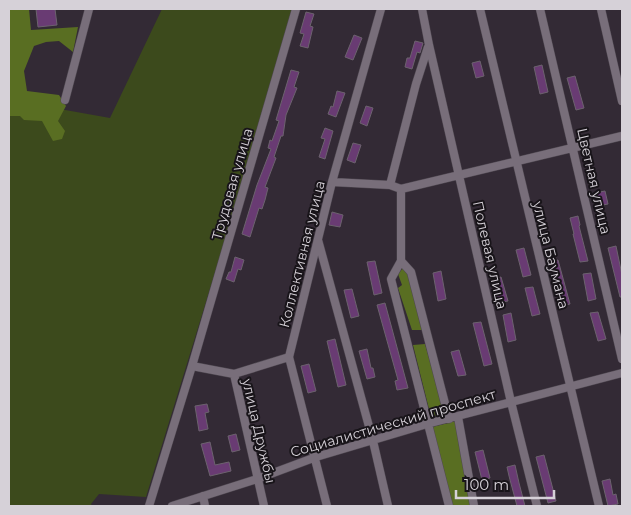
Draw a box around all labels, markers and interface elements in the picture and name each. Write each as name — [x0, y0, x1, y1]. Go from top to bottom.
street label: Трудовая улица — [207, 126, 257, 242]
street label: Цветная улица — [573, 126, 615, 236]
street label: Коллективная улица — [275, 179, 329, 329]
street label: улица Баумана — [529, 198, 573, 311]
street label: Полевая улица — [469, 199, 511, 311]
street label: улица Дружбы — [238, 376, 280, 485]
street label: Социалистический проспект — [288, 385, 498, 461]
scale bar — [456, 468, 554, 500]
text: 100 m — [464, 475, 509, 494]

